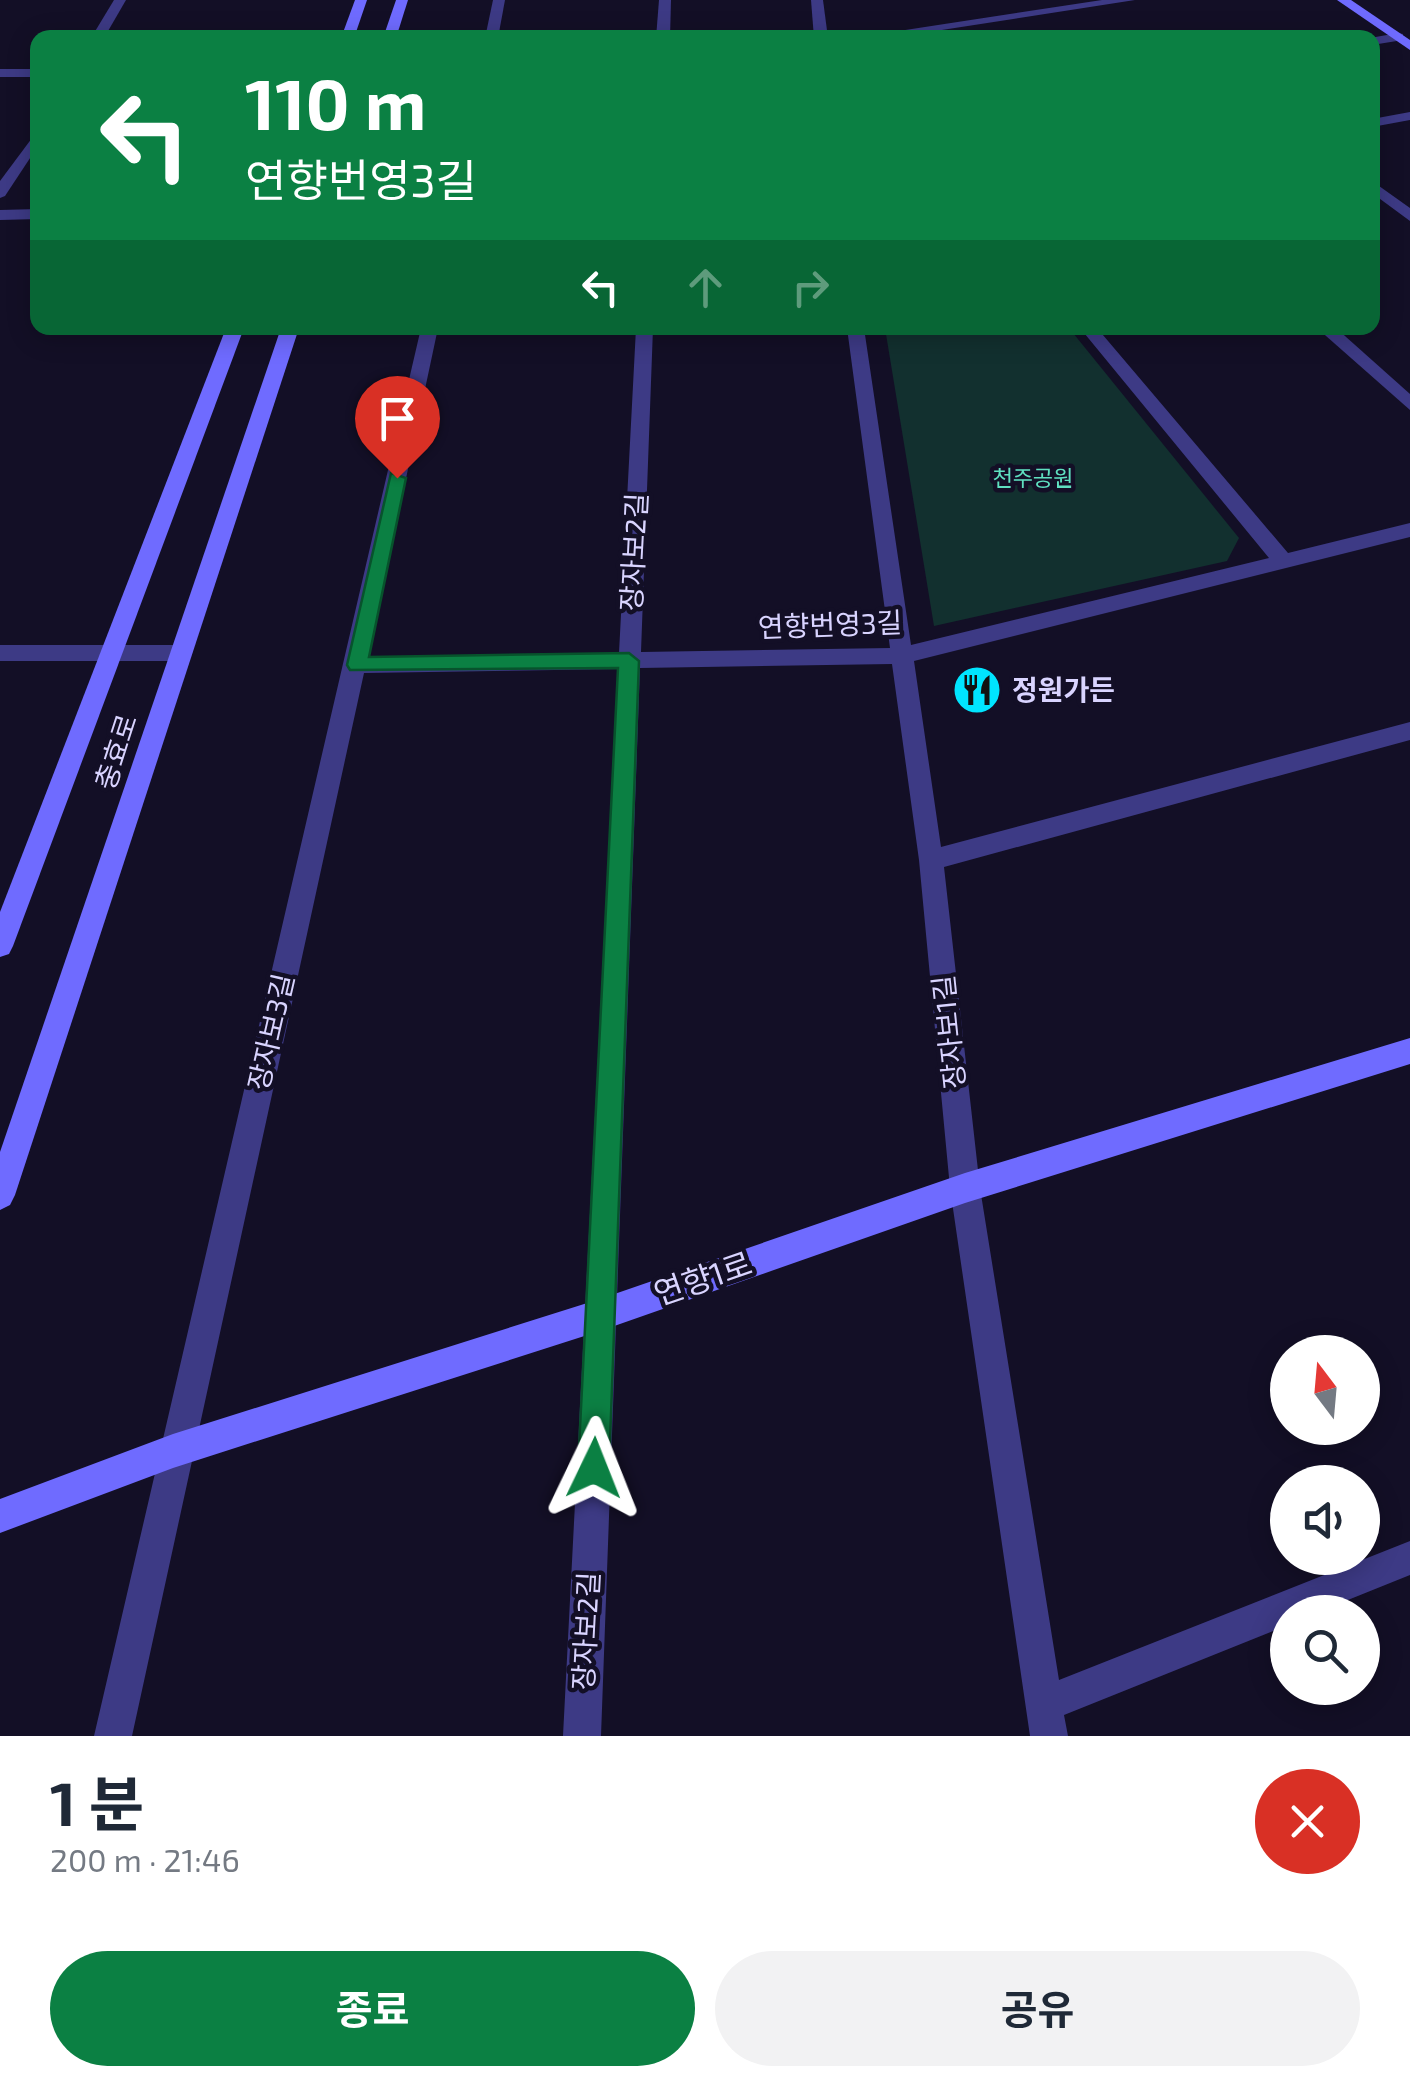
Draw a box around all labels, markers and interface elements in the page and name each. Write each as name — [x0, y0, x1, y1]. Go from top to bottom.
text: 110 m — [245, 60, 426, 144]
icon: left — [80, 70, 210, 200]
text: 연향번영3길 — [245, 152, 477, 206]
icon: left — [573, 260, 628, 315]
icon: ahead — [678, 260, 733, 315]
icon: right — [783, 260, 838, 315]
pin — [355, 376, 440, 479]
icon: arrive — [370, 391, 425, 446]
park label: 천주공원 — [993, 464, 1073, 490]
street label: 장자보2길 — [613, 492, 653, 612]
street label: 연향번영3길 — [757, 604, 903, 644]
restaurant icon: 정원가든 — [951, 664, 1003, 716]
place label: 정원가든 — [1012, 672, 1115, 706]
street label: 충효로 — [87, 710, 143, 794]
street label: 장자보3길 — [240, 970, 300, 1093]
street label: 장자보1길 — [925, 974, 971, 1091]
street label: 연향1로 — [648, 1243, 756, 1312]
north arrow — [1270, 1335, 1380, 1445]
map controls — [1270, 1335, 1380, 1705]
position arrow — [542, 1416, 646, 1520]
button: sound — [1270, 1465, 1380, 1575]
street label: 장자보2길 — [565, 1571, 605, 1691]
button: search — [1270, 1595, 1380, 1705]
text: 1 분 — [50, 1766, 144, 1838]
button: close — [1255, 1769, 1360, 1874]
text: 200 m · 21:46 — [50, 1840, 240, 1878]
button: 종료 — [50, 1951, 695, 2066]
button: 공유 — [715, 1951, 1360, 2066]

